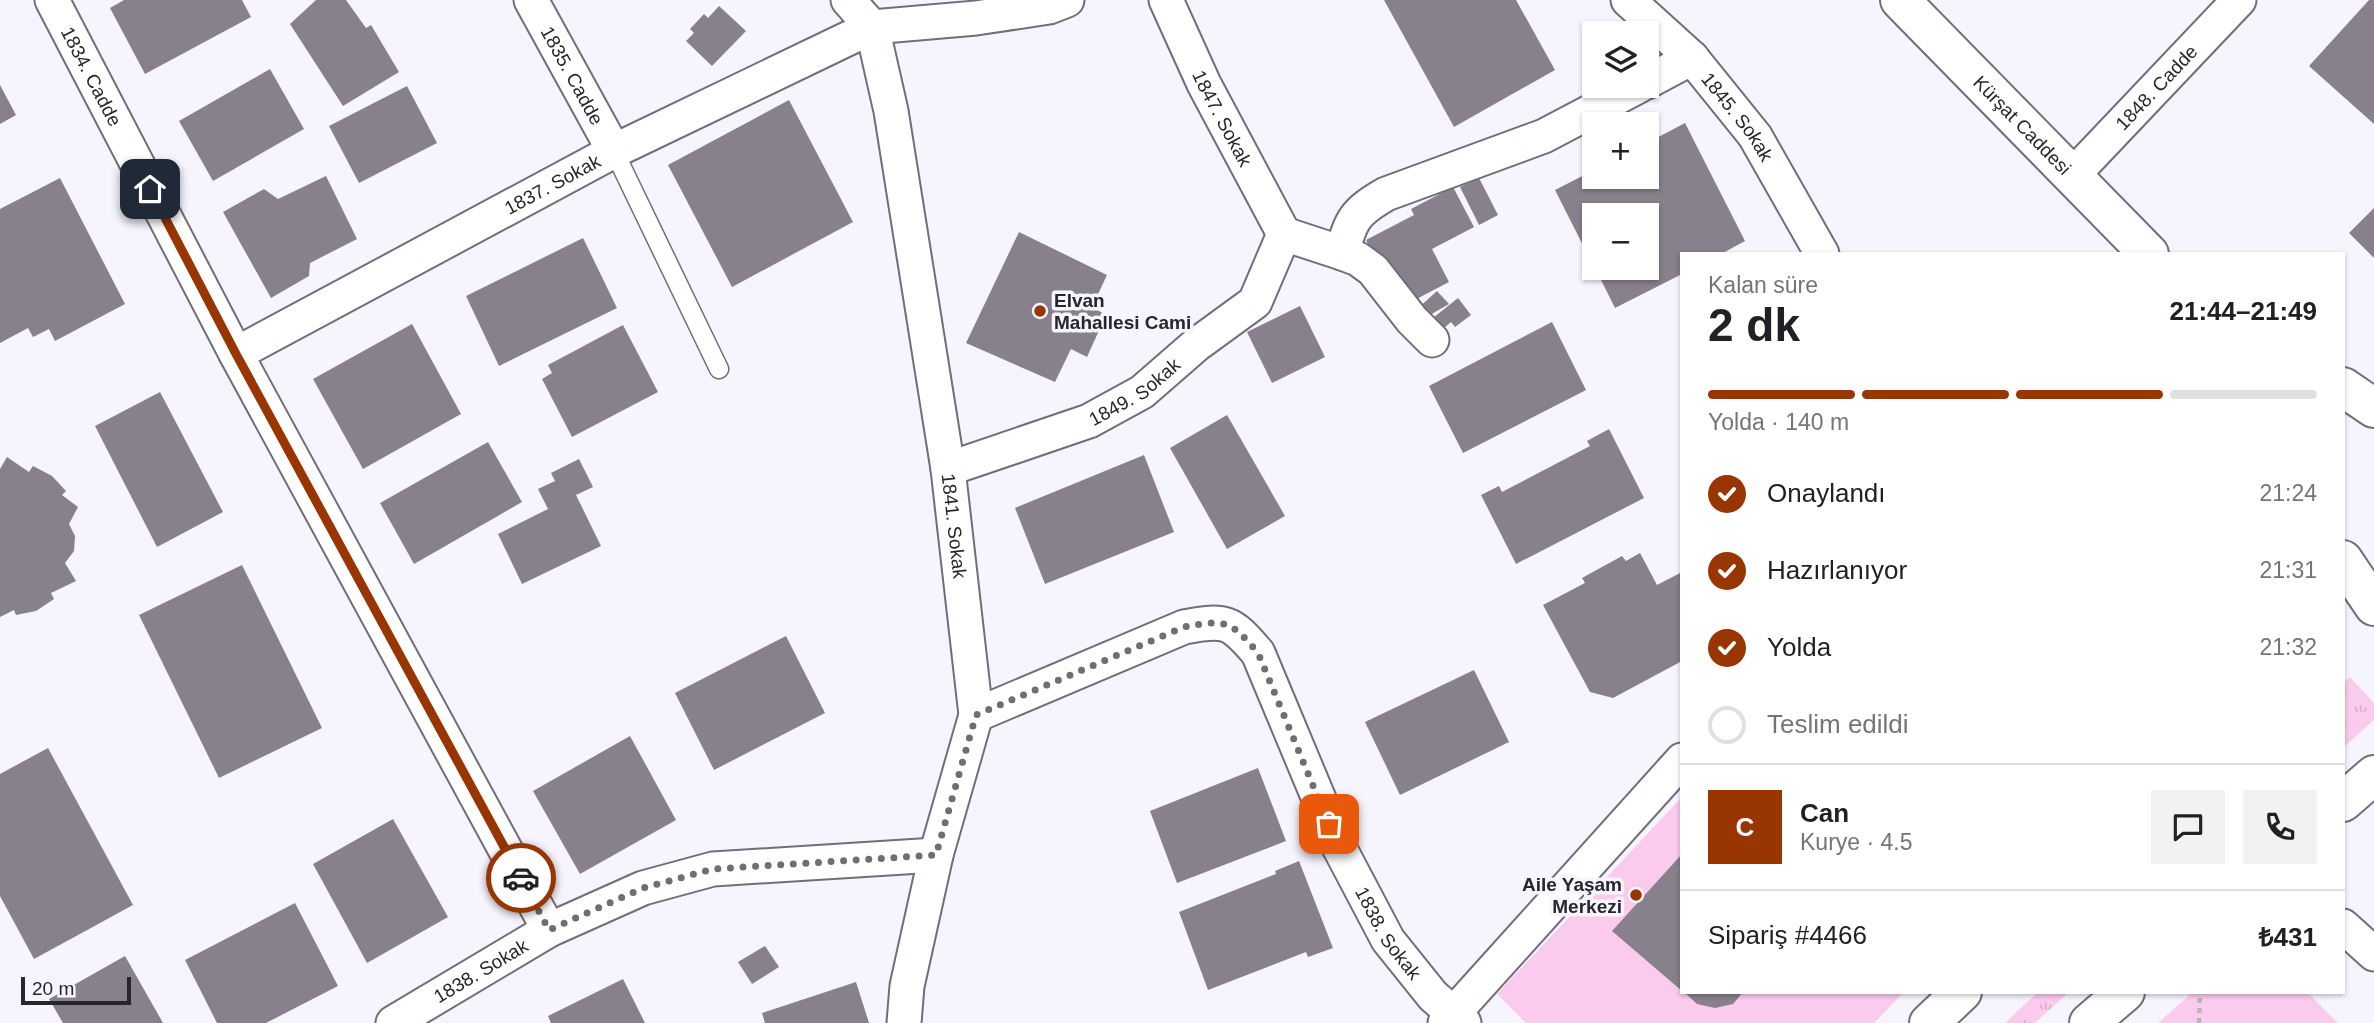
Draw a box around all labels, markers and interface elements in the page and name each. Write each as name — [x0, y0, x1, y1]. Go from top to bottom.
map controls — [1582, 21, 1659, 280]
button: layers — [1582, 21, 1659, 98]
street label: 1834. Cadde — [57, 23, 126, 129]
street label: 1835. Cadde — [537, 23, 608, 128]
street label: 1848. Cadde — [2111, 40, 2201, 134]
street label: 1847. Sokak — [1189, 67, 1257, 170]
street label: 1845. Sokak — [1698, 68, 1778, 165]
street label: Kürşat Caddesi — [1970, 71, 2076, 179]
button: + — [1582, 112, 1659, 189]
street label: 1837. Sokak — [501, 150, 604, 218]
pin — [120, 159, 180, 219]
icon: home — [131, 170, 169, 208]
button: − — [1582, 203, 1659, 280]
text: Kalan süre — [1708, 272, 1818, 298]
place label: Elvan Mahallesi Cami — [1054, 290, 1191, 333]
text: 21:44–21:49 — [2170, 296, 2317, 326]
text: 2 dk — [1708, 299, 1800, 351]
marker: Elvan Mahallesi Cami — [1032, 303, 1048, 319]
street label: 1849. Sokak — [1085, 353, 1184, 430]
text: Yolda · 140 m — [1708, 409, 1849, 435]
street label: 1841. Sokak — [938, 472, 971, 580]
icon: check — [1708, 475, 1746, 513]
text: Onaylandı — [1767, 478, 1886, 508]
text: 21:24 — [2259, 480, 2317, 506]
icon: check — [1708, 552, 1746, 590]
text: Hazırlanıyor — [1767, 555, 1907, 585]
text: 21:31 — [2259, 557, 2317, 583]
icon: check — [1708, 629, 1746, 667]
text: Yolda — [1767, 632, 1831, 662]
text: 21:32 — [2259, 634, 2317, 660]
text: Teslim edildi — [1767, 709, 1909, 739]
button: chat — [2151, 790, 2225, 864]
button: phone — [2243, 790, 2317, 864]
pin — [1299, 794, 1359, 854]
text: Can — [1800, 798, 1849, 828]
icon: bag — [1310, 805, 1348, 843]
text: C — [1736, 812, 1754, 842]
text: Kurye · 4.5 — [1800, 829, 1913, 855]
courier — [486, 843, 556, 913]
icon: car — [502, 859, 540, 897]
place label: Aile Yaşam Merkezi — [1522, 874, 1622, 917]
street label: 1838. Sokak — [1351, 883, 1426, 984]
marker: Aile Yaşam Merkezi — [1628, 887, 1644, 903]
text: Sipariş #4466 — [1708, 920, 1867, 950]
text: ₺431 — [2259, 922, 2317, 952]
street label: 1838. Sokak — [430, 934, 532, 1007]
scale bar — [21, 974, 131, 1006]
text: 20 m — [32, 978, 74, 999]

